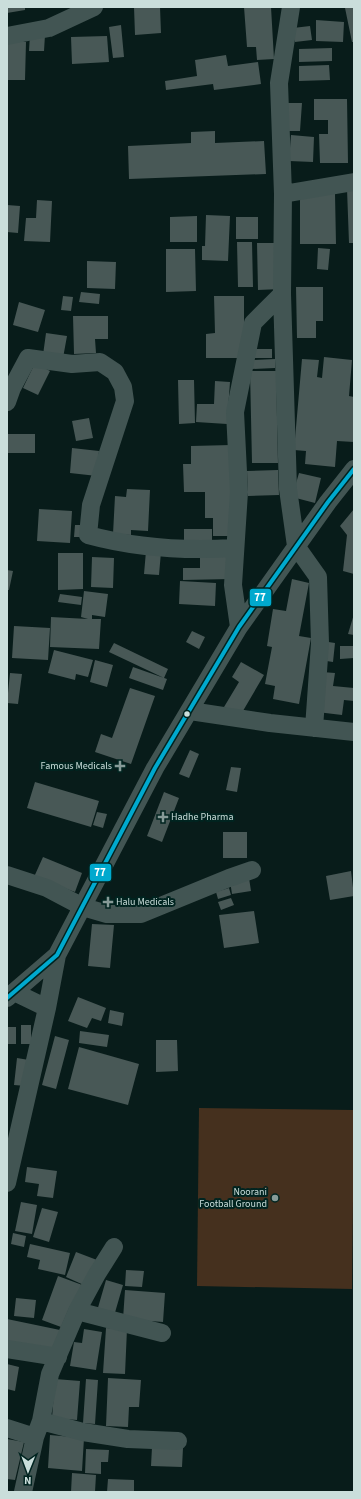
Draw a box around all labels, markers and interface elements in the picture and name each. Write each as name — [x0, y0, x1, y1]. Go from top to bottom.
line badge: 77 — [249, 588, 272, 607]
text: 77 — [254, 590, 266, 605]
unlabelled marker — [182, 709, 192, 719]
place label: Famous Medicals — [41, 759, 112, 773]
marker: Famous Medicals — [115, 761, 125, 771]
place label: Hadhe Pharma — [171, 810, 233, 824]
marker: Hadhe Pharma — [158, 812, 168, 822]
line badge: 77 — [89, 863, 112, 882]
text: 77 — [94, 865, 106, 880]
place label: Halu Medicals — [116, 895, 174, 909]
marker: Halu Medicals — [103, 897, 113, 907]
place label: Noorani Football Ground — [199, 1185, 267, 1211]
marker: Noorani Football Ground — [270, 1193, 280, 1203]
north arrow — [8, 1451, 48, 1491]
text: N — [24, 1473, 32, 1488]

